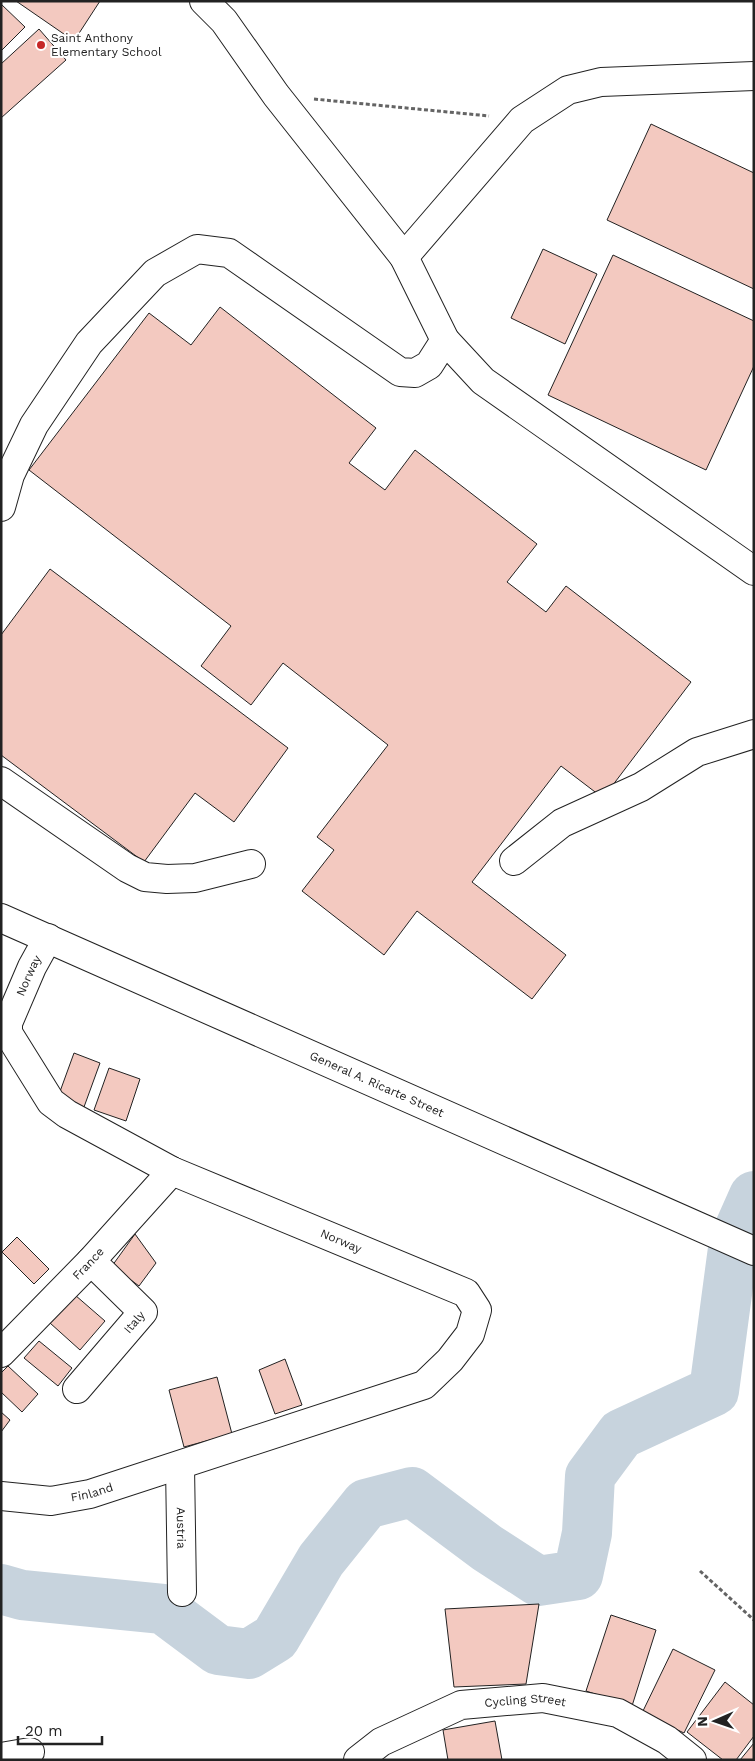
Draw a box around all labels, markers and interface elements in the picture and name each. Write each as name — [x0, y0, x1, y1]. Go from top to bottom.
place label: Saint Anthony Elementary School — [51, 31, 162, 59]
marker: Saint Anthony Elementary School — [35, 39, 47, 51]
street label: Norway — [13, 952, 44, 998]
street label: General A. Ricarte Street — [308, 1048, 446, 1120]
street label: Norway — [318, 1226, 364, 1256]
street label: France — [70, 1244, 107, 1283]
street label: Italy — [121, 1308, 148, 1336]
street label: Finland — [69, 1480, 115, 1504]
street label: Austria — [174, 1507, 188, 1549]
street label: Cycling Street — [484, 1691, 567, 1710]
north arrow — [690, 1696, 740, 1746]
scale bar — [18, 1714, 101, 1746]
text: N — [694, 1716, 710, 1727]
text: 20 m — [25, 1722, 63, 1740]

